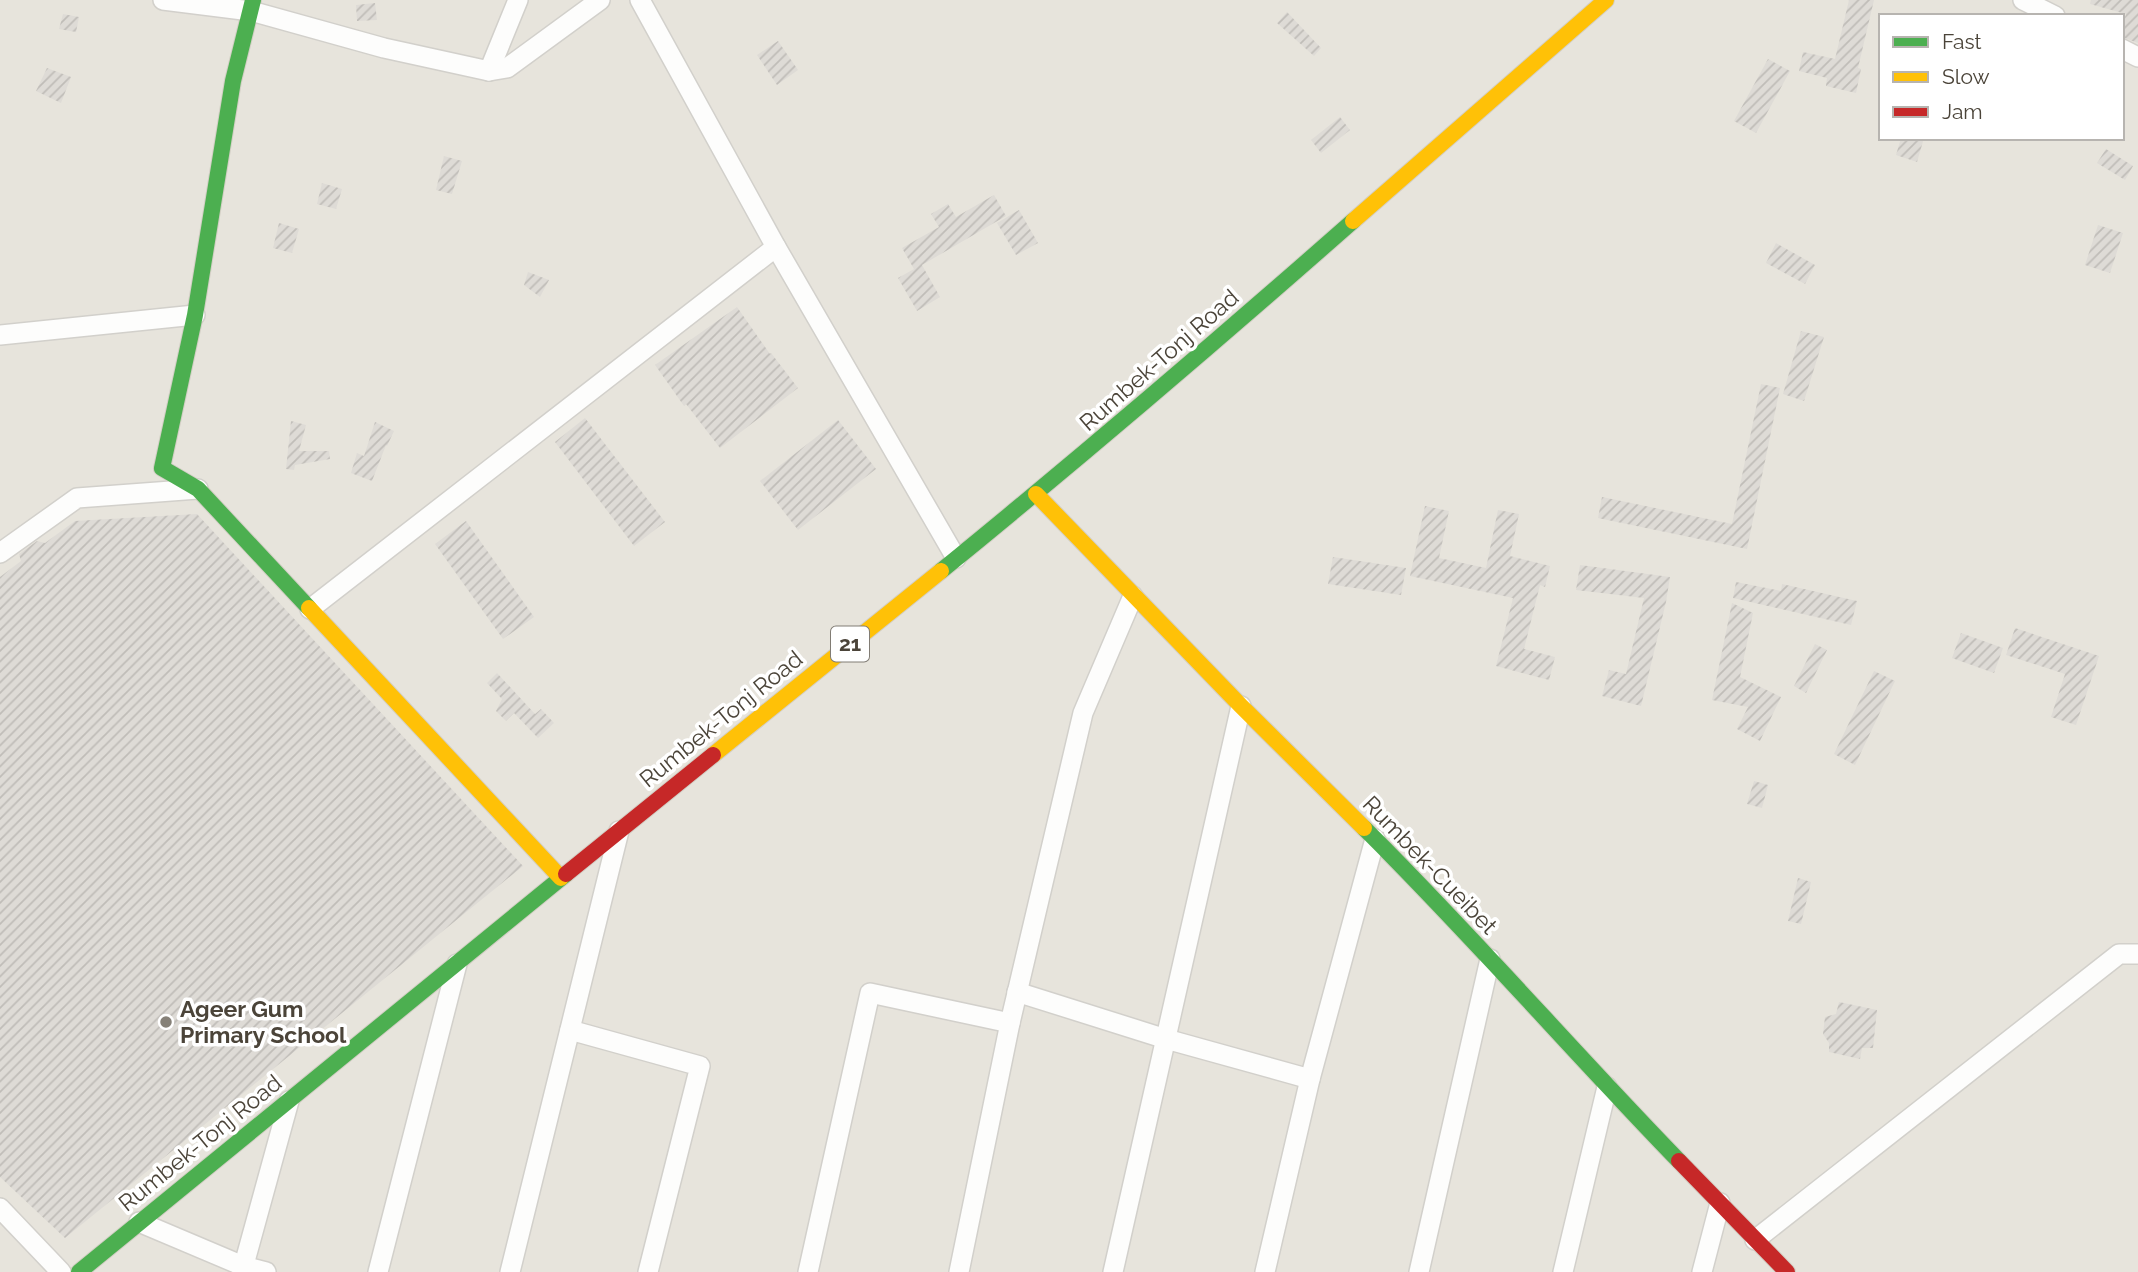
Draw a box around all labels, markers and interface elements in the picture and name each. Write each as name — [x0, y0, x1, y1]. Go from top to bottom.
legend — [1879, 14, 2124, 140]
text: Fast — [1942, 29, 1982, 54]
text: Slow — [1942, 64, 1990, 89]
text: Jam — [1942, 99, 1983, 124]
street label: Rumbek-Tonj Road — [1074, 283, 1244, 436]
road number: 21 — [831, 626, 869, 662]
street label: Rumbek-Tonj Road — [634, 645, 807, 793]
street label: Rumbek-Cueibet — [1358, 790, 1503, 939]
place label: Ageer Gum Primary School — [180, 995, 347, 1048]
marker: Ageer Gum Primary School — [158, 1014, 174, 1030]
street label: Rumbek-Tonj Road — [113, 1069, 286, 1217]

